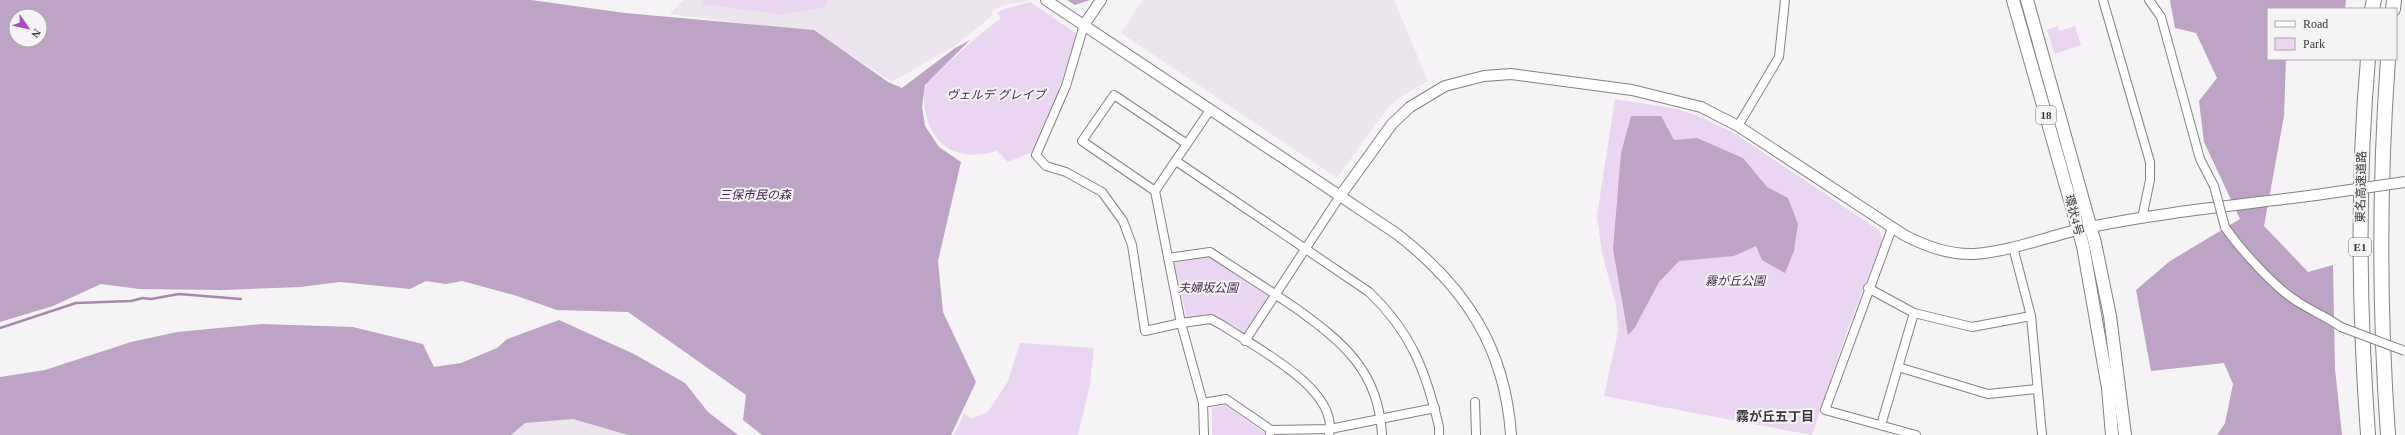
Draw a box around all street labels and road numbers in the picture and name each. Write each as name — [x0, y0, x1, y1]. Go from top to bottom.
road number: 18 — [2036, 106, 2056, 124]
street label: 東名高速道路 — [2353, 151, 2369, 223]
street label: 環状4号 — [2062, 193, 2086, 237]
road number: E1 — [2349, 238, 2371, 256]

